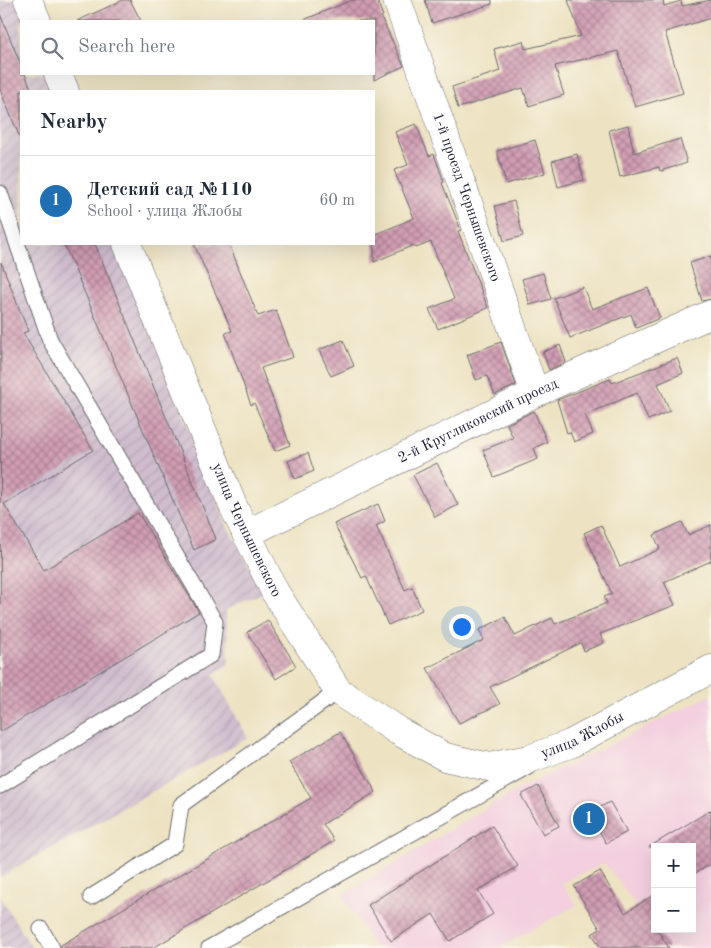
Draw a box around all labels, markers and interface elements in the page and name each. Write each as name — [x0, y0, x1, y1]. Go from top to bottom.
search box — [20, 20, 375, 75]
icon: search — [38, 34, 66, 62]
text: Search here — [78, 38, 175, 57]
street label: 1-й проезд Чернышевского — [430, 111, 503, 284]
text: Nearby — [40, 112, 108, 133]
text: Детский сад №110 — [87, 181, 252, 200]
text: 1 — [51, 193, 61, 209]
text: 60 m — [319, 193, 355, 209]
text: School · улица Жлобы — [87, 204, 242, 220]
street label: 2-й Кругликовский проезд — [396, 376, 561, 466]
street label: улица Чернышевского — [209, 461, 284, 600]
your location — [449, 614, 475, 640]
street label: улица Жлобы — [539, 709, 627, 761]
pin: 1 — [573, 800, 605, 838]
map controls — [651, 843, 696, 933]
button: + — [651, 843, 696, 888]
button: − — [651, 888, 696, 933]

